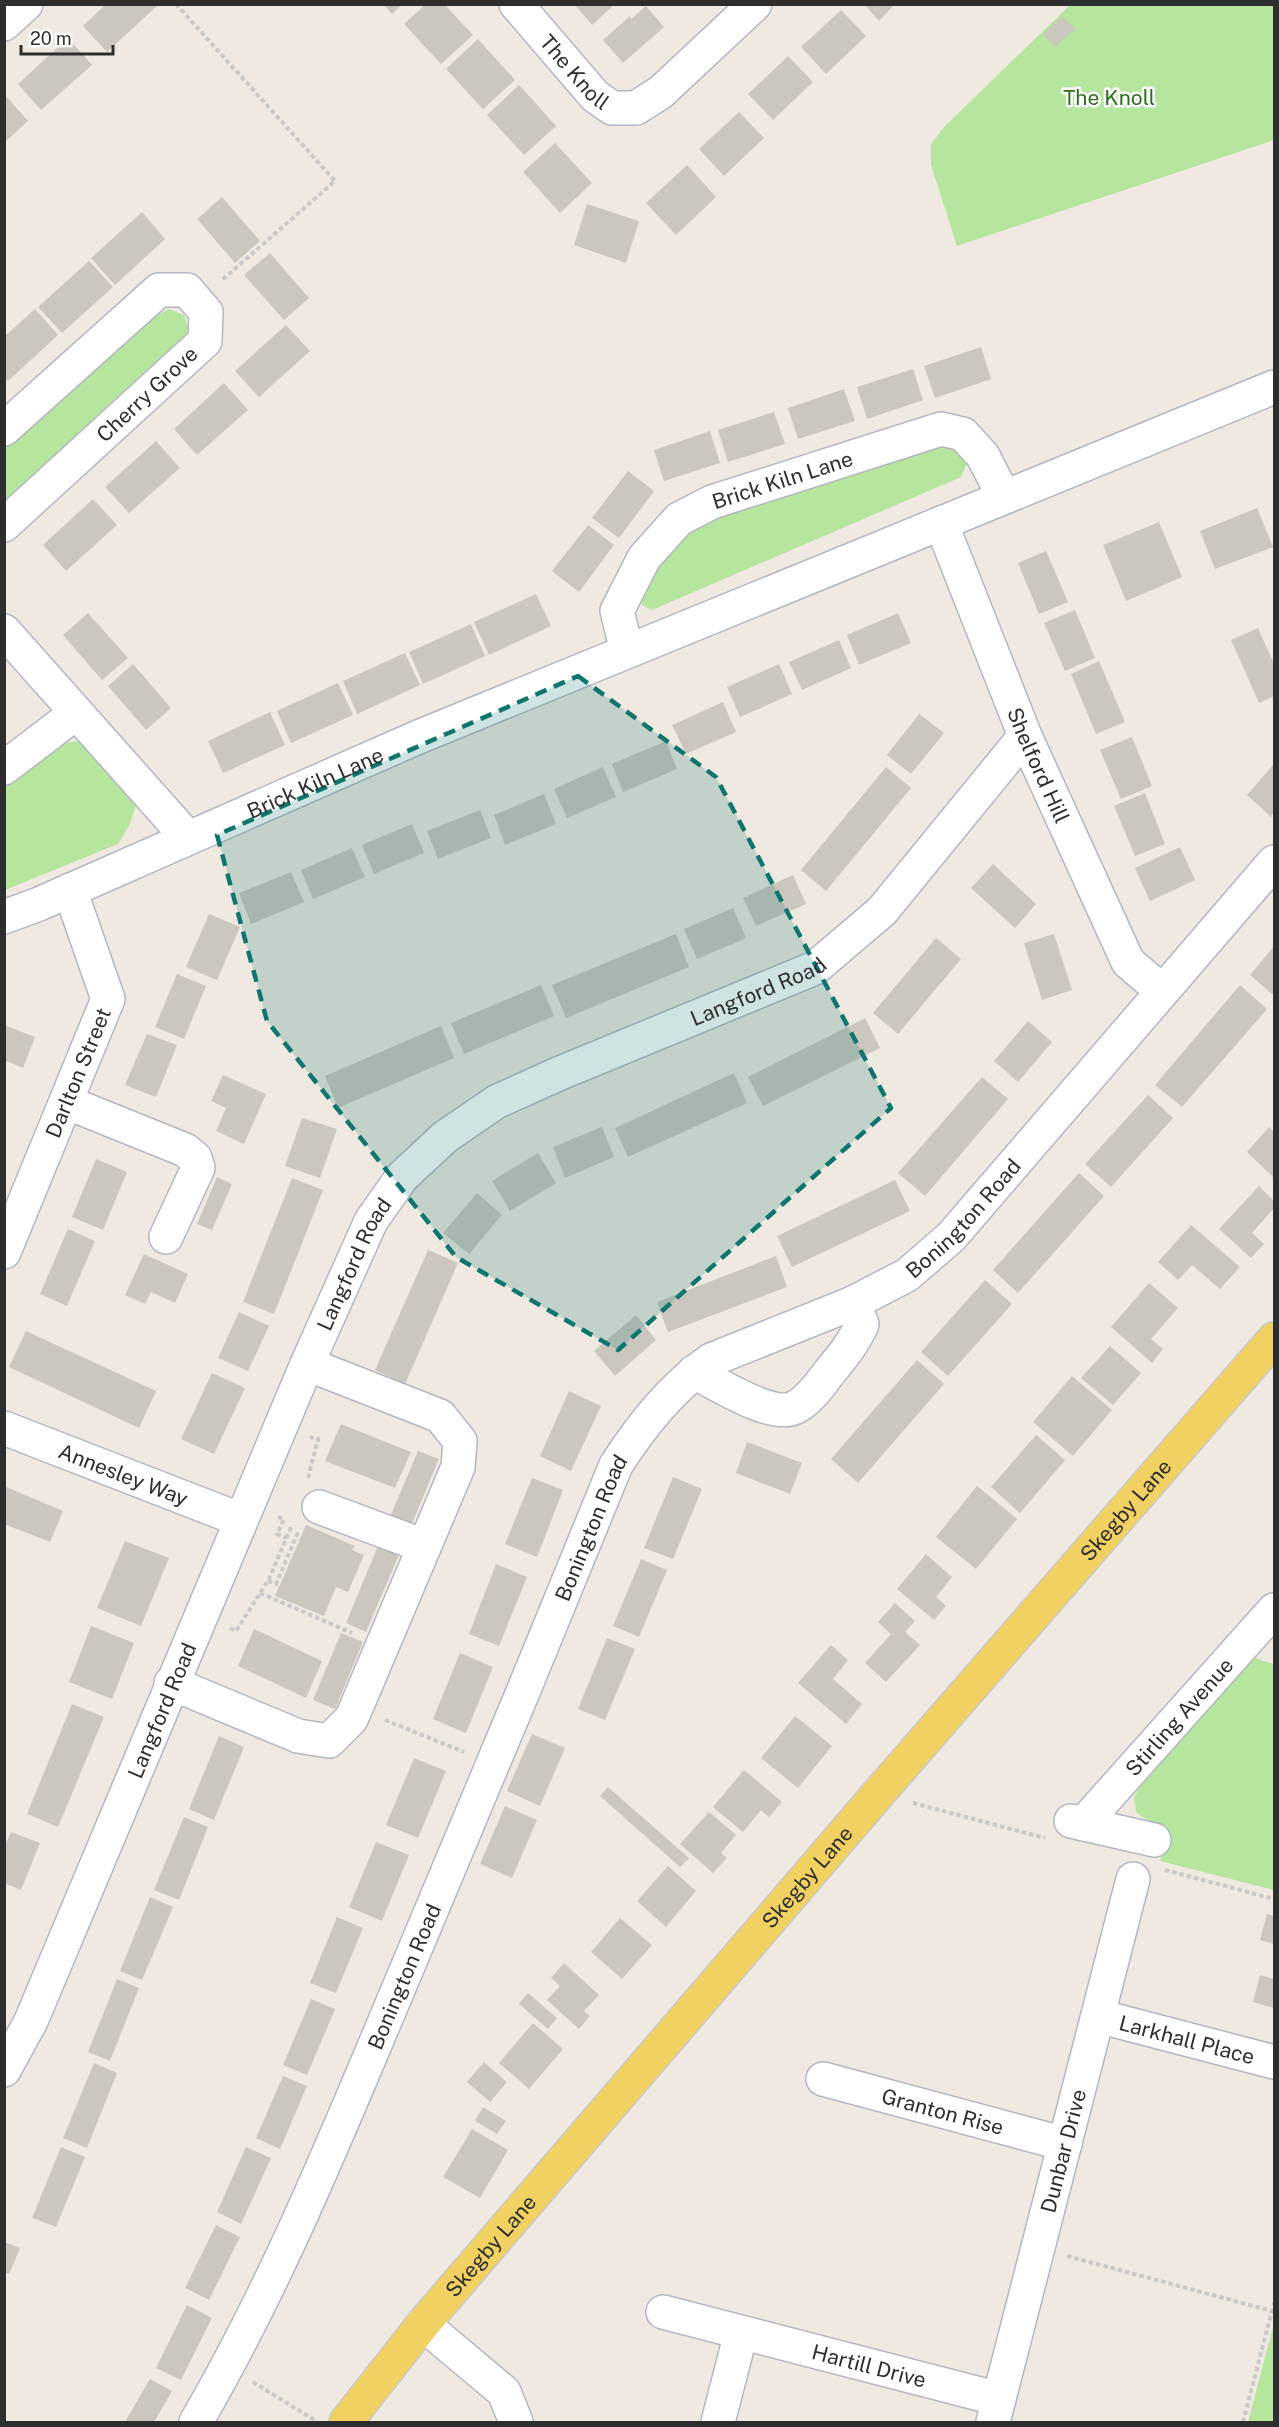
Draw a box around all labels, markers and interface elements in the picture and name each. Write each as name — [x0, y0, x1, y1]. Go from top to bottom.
scale bar — [21, 18, 112, 56]
text: 20 m — [30, 28, 72, 49]
street label: The Knoll — [535, 29, 614, 115]
park label: The Knoll — [1063, 85, 1155, 110]
street label: Cherry Grove — [91, 341, 203, 447]
street label: Brick Kiln Lane — [709, 445, 856, 514]
street label: Shelford Hill — [1002, 704, 1075, 827]
street label: Brick Kiln Lane — [243, 742, 387, 823]
street label: Langford Road — [686, 952, 831, 1031]
street label: Darlton Street — [40, 1004, 116, 1141]
street label: Bonington Road — [900, 1153, 1025, 1283]
street label: Langford Road — [311, 1193, 396, 1334]
street label: Annesley Way — [55, 1438, 192, 1511]
street label: Bonington Road — [549, 1450, 632, 1604]
street label: Skegby Lane — [1074, 1454, 1176, 1566]
street label: Langford Road — [122, 1639, 201, 1782]
street label: Stirling Avenue — [1120, 1652, 1238, 1781]
street label: Skegby Lane — [756, 1821, 858, 1933]
street label: Bonington Road — [362, 1900, 446, 2053]
street label: Larkhall Place — [1117, 2010, 1258, 2069]
street label: Granton Rise — [879, 2083, 1007, 2140]
street label: Dunbar Drive — [1035, 2086, 1091, 2215]
street label: Skegby Lane — [440, 2189, 541, 2302]
street label: Hartill Drive — [809, 2339, 929, 2392]

